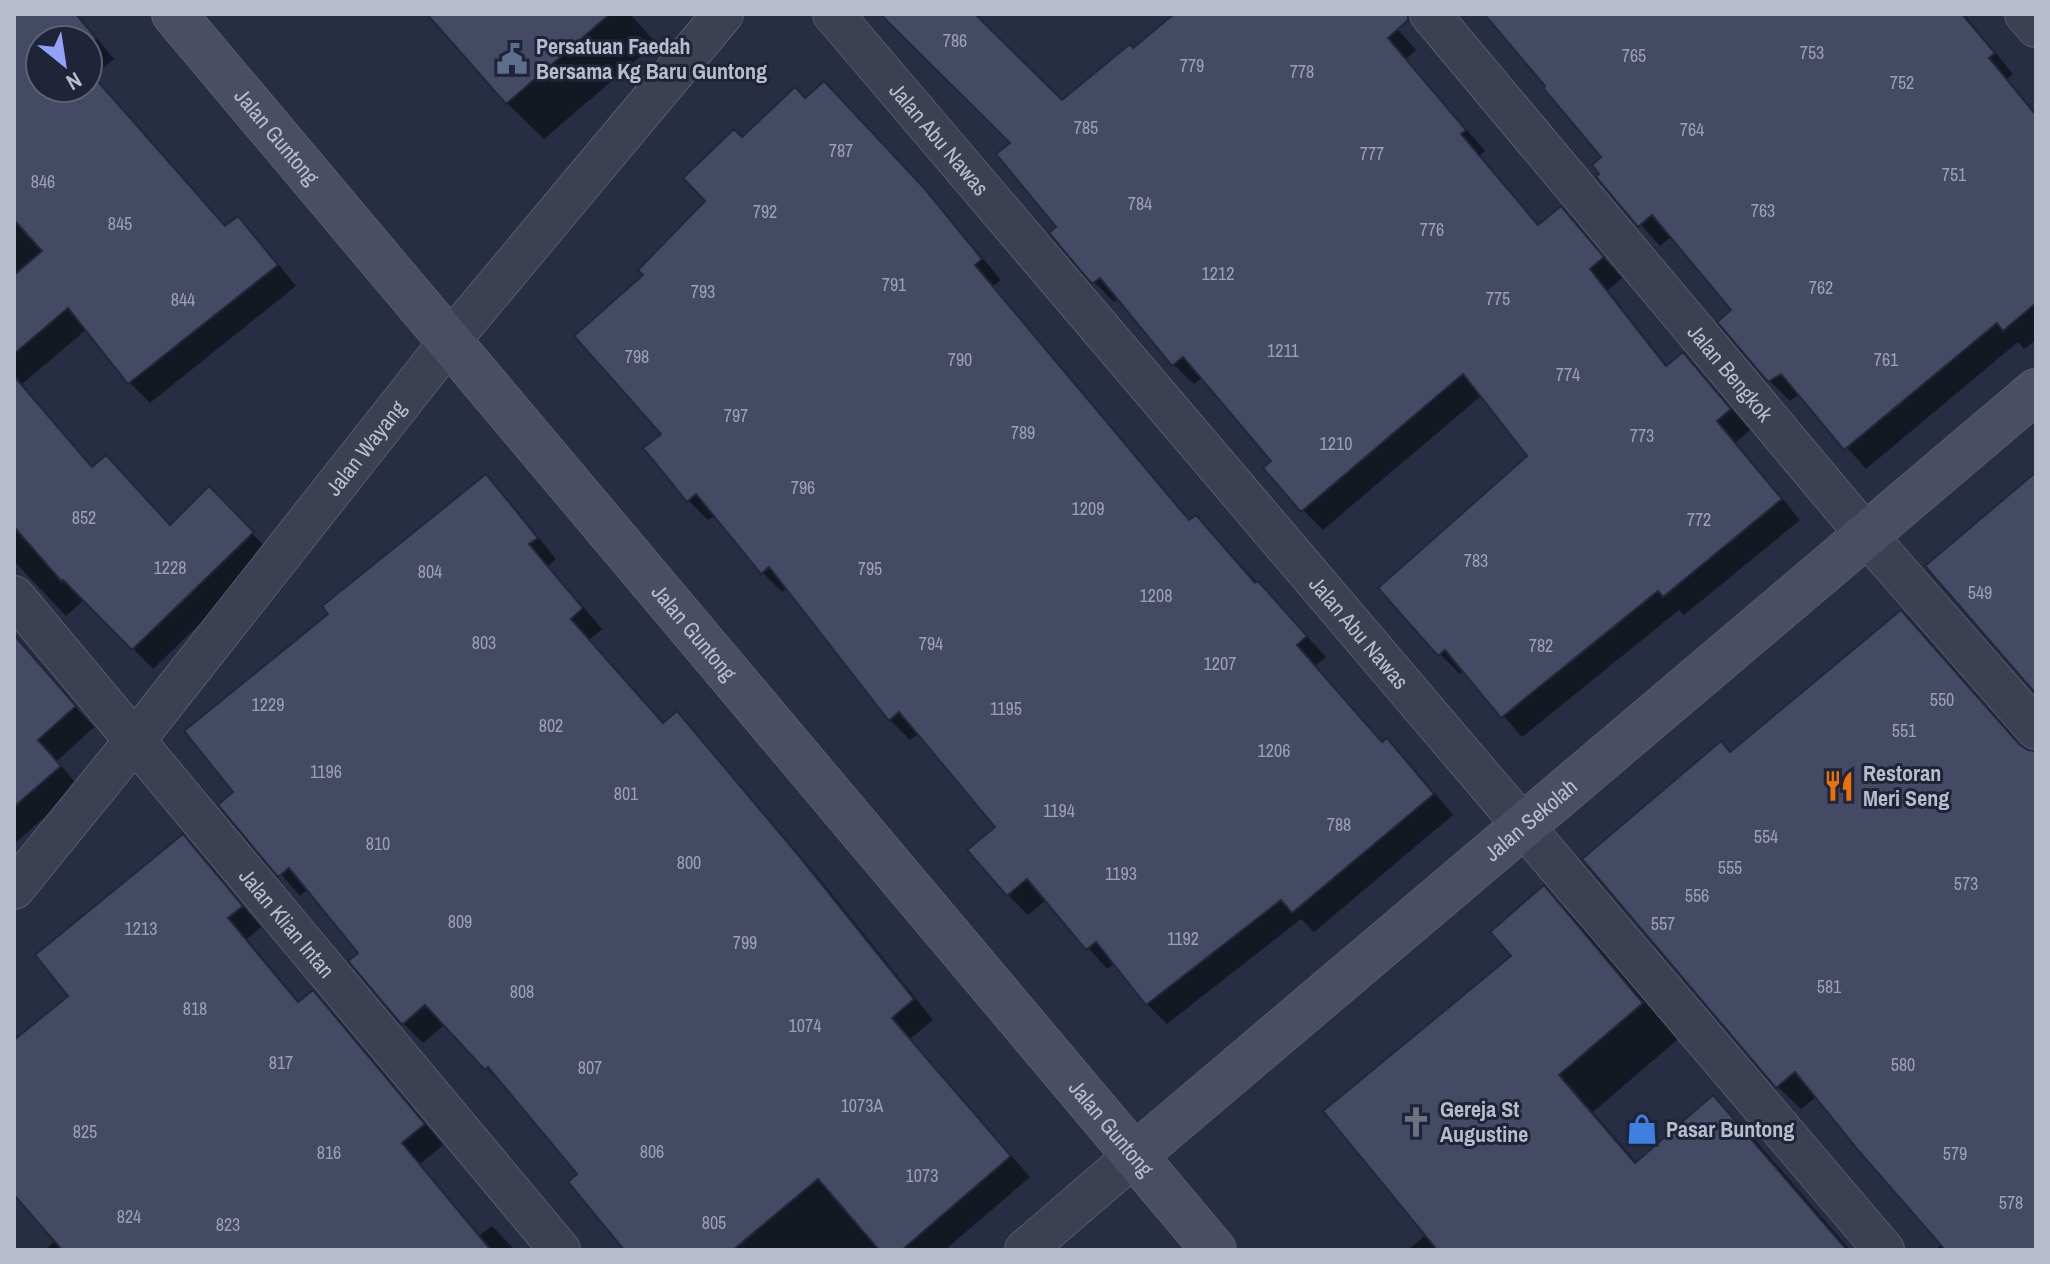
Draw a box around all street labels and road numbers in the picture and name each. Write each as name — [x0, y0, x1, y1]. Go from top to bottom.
street label: Jalan Abu Nawas — [883, 76, 996, 202]
street label: Jalan Guntong — [228, 82, 326, 191]
street label: Jalan Bengkok — [1681, 318, 1781, 429]
street label: Jalan Wayang — [318, 394, 412, 502]
street label: Jalan Abu Nawas — [1302, 570, 1416, 695]
street label: Jalan Guntong — [645, 578, 744, 687]
street label: Jalan Sekolah — [1478, 772, 1584, 868]
street label: Jalan Klian Intan — [232, 862, 342, 984]
street label: Jalan Guntong — [1062, 1073, 1161, 1183]

